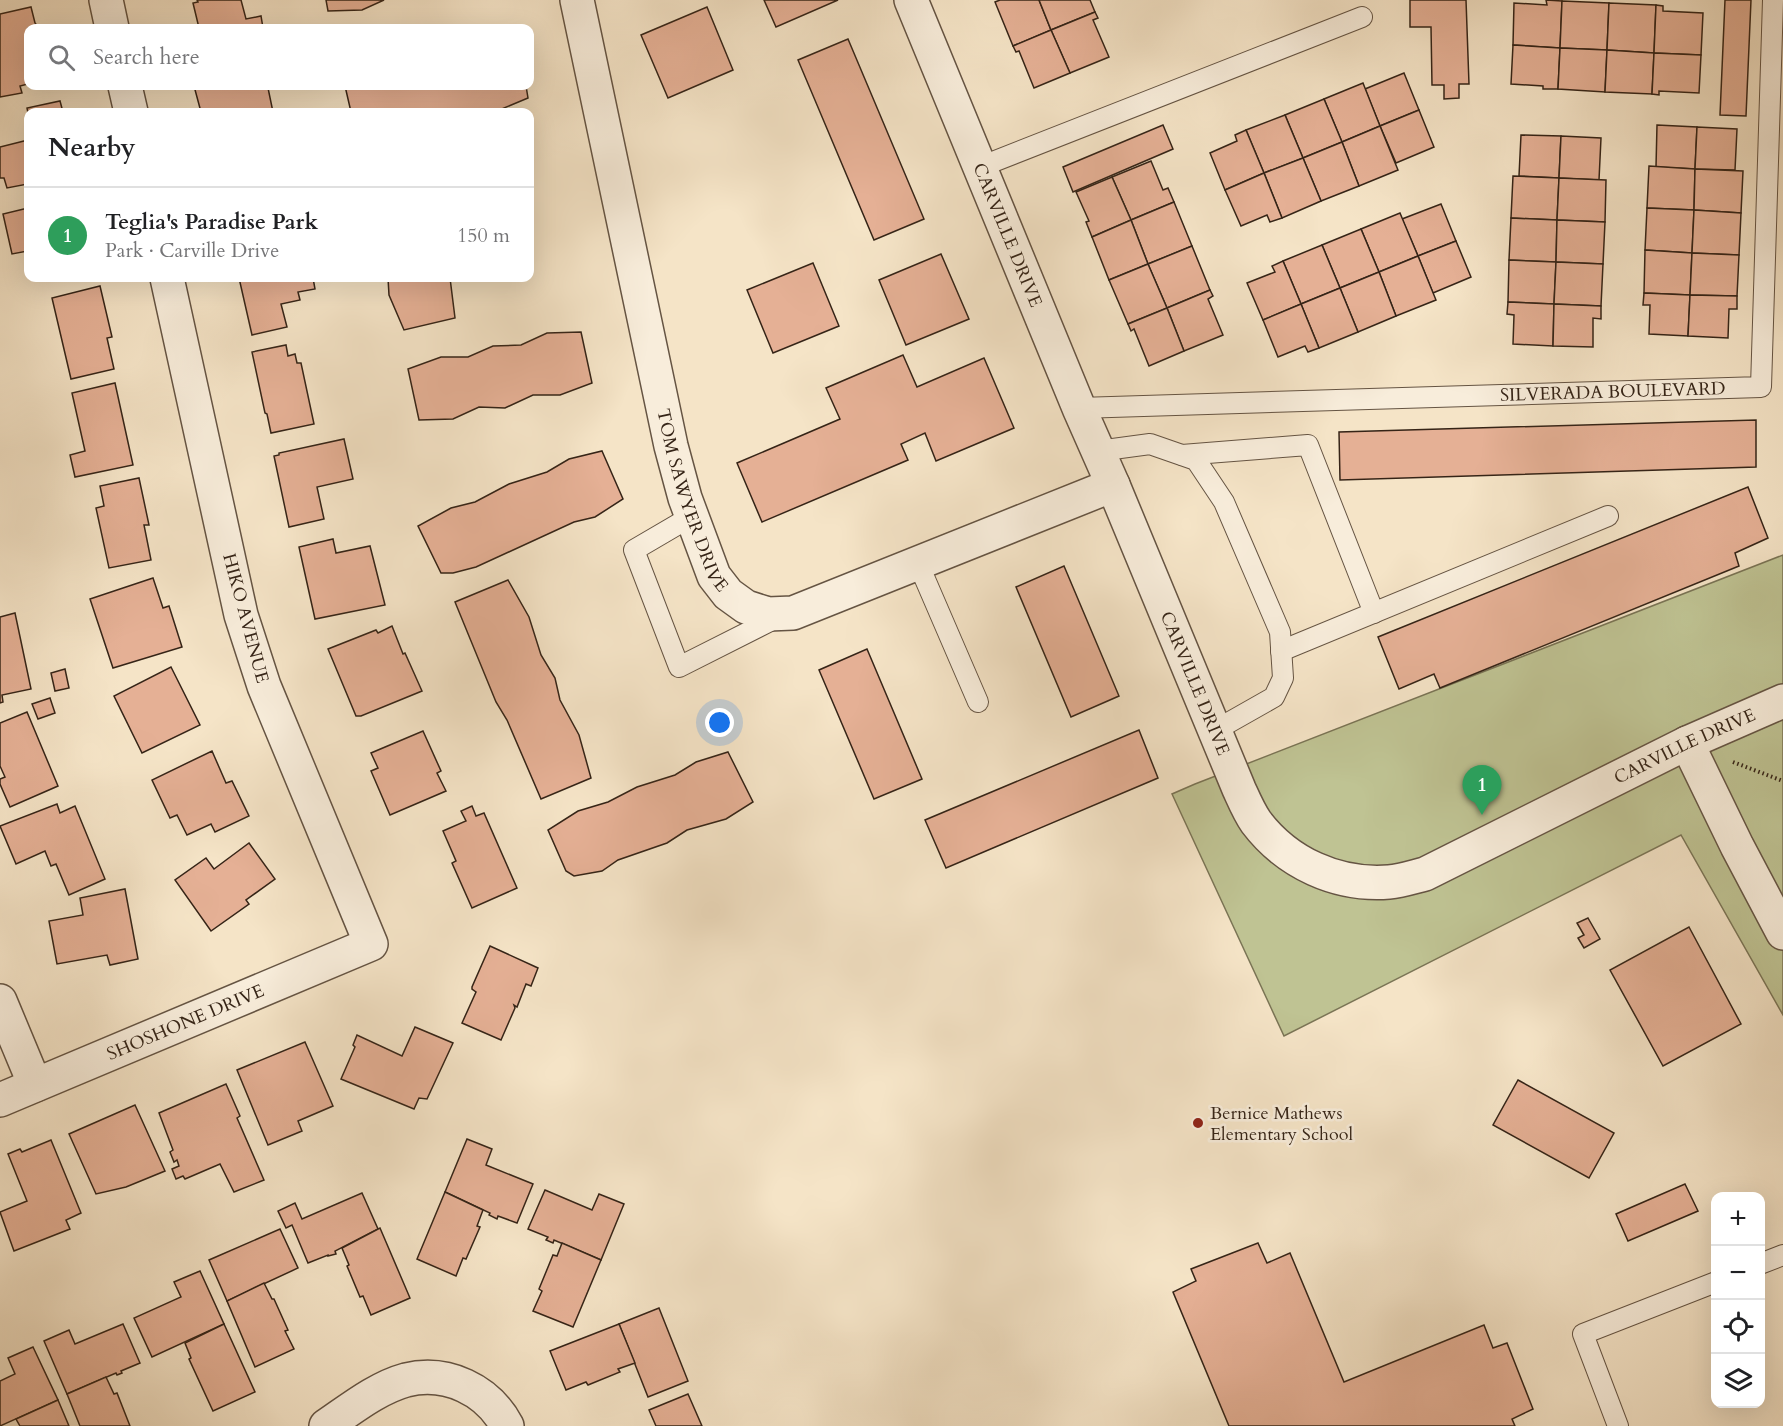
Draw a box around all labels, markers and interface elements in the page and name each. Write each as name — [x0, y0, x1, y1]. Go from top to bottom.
search box — [24, 24, 534, 90]
icon: search — [45, 41, 78, 74]
text: Search here — [93, 42, 200, 72]
text: Nearby — [48, 130, 136, 165]
street label: CARVILLE DRIVE — [966, 159, 1048, 311]
text: Teglia's Paradise Park — [105, 207, 318, 237]
text: 1 — [62, 222, 73, 249]
text: 150 m — [457, 222, 510, 249]
text: Park · Carville Drive — [105, 237, 279, 264]
street label: SILVERADA BOULEVARD — [1500, 376, 1726, 408]
street label: TOM SAWYER DRIVE — [651, 407, 734, 597]
street label: HIKO AVENUE — [216, 551, 275, 686]
street label: CARVILLE DRIVE — [1154, 608, 1236, 759]
street label: CARVILLE DRIVE — [1610, 703, 1759, 791]
your location — [705, 708, 734, 737]
pin: 1 — [1462, 766, 1502, 815]
street label: SHOSHONE DRIVE — [103, 978, 268, 1067]
place label: Bernice Mathews Elementary School — [1210, 1101, 1353, 1147]
marker: Bernice Mathews Elementary School — [1191, 1116, 1205, 1130]
map controls — [1711, 1192, 1765, 1408]
button: + — [1711, 1192, 1765, 1246]
button: − — [1711, 1246, 1765, 1300]
button: locate — [1711, 1300, 1765, 1354]
button: layers — [1711, 1354, 1765, 1408]

